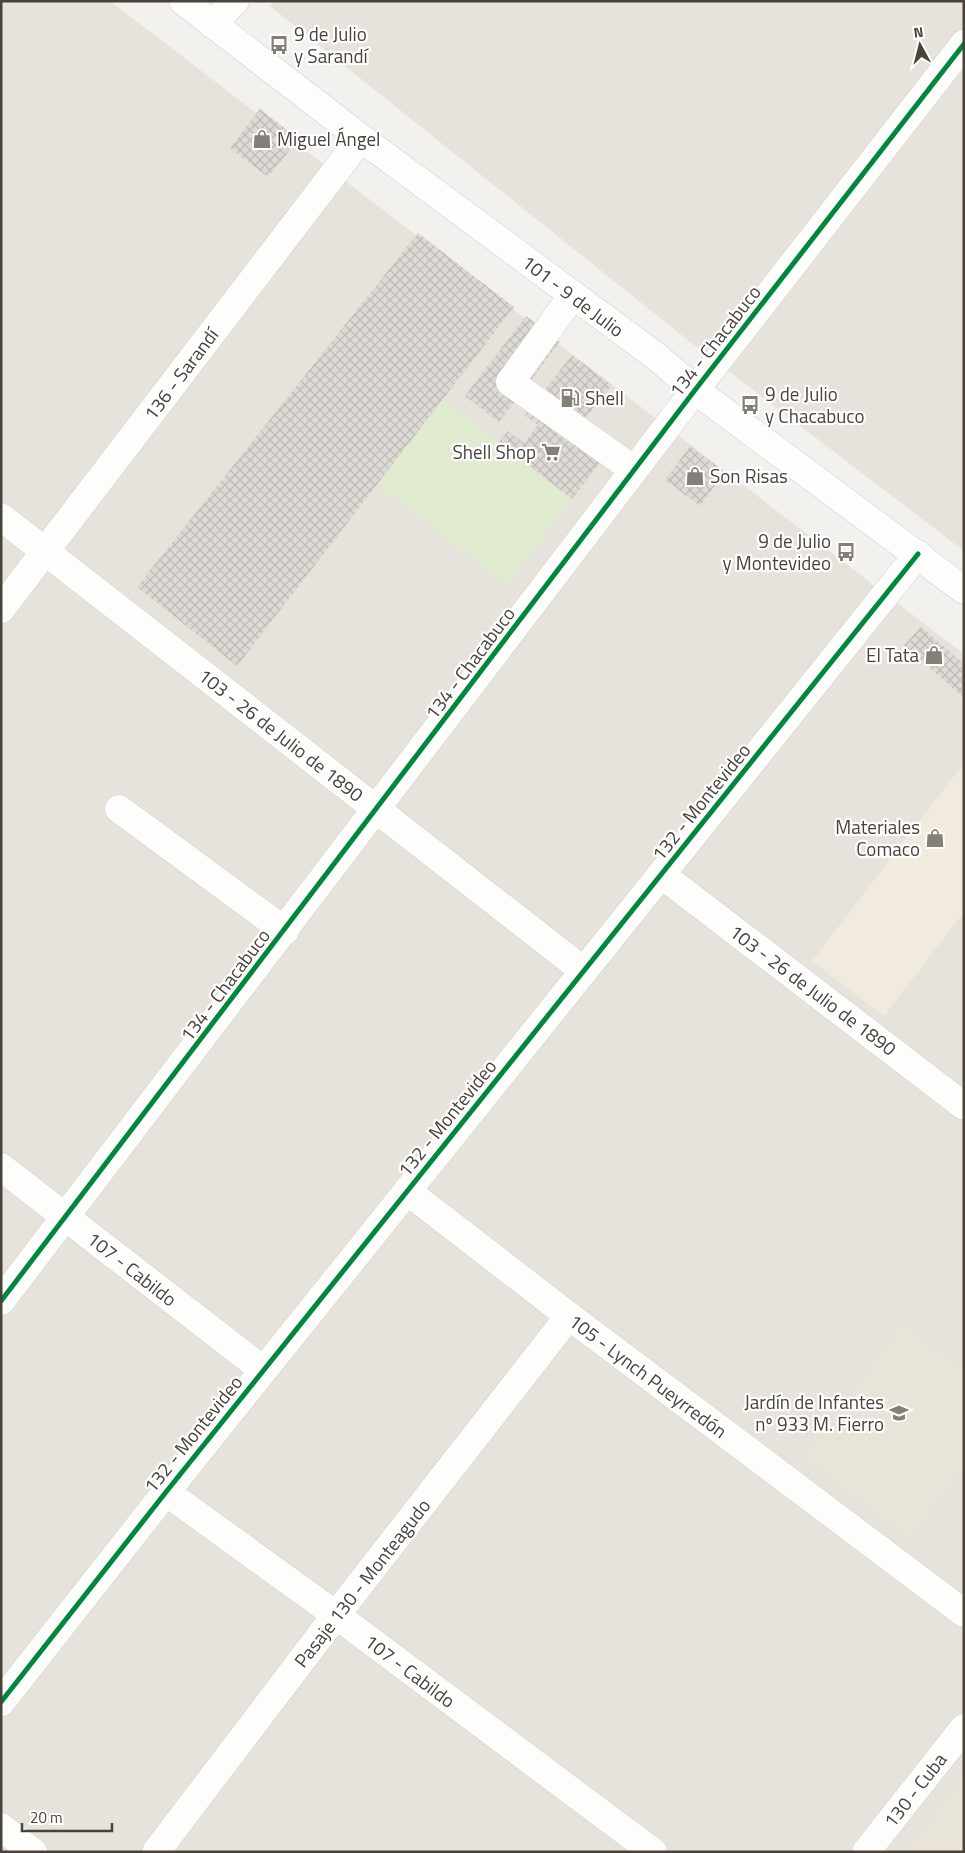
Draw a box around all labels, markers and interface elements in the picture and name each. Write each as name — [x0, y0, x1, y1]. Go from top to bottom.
place label: 9 de Julio y Sarandí — [294, 19, 370, 70]
north arrow — [895, 20, 945, 70]
text: N — [912, 21, 924, 43]
bus stop icon: 9 de Julio y Sarandí — [268, 34, 290, 56]
place label: Miguel Ángel — [277, 124, 380, 153]
shop icon: Miguel Ángel — [251, 128, 273, 150]
street label: 101 - 9 de Julio — [516, 247, 631, 344]
street label: 134 - Chacabuco — [662, 279, 768, 403]
street label: 136 - Sarandí — [136, 320, 226, 426]
place label: 9 de Julio y Chacabuco — [765, 379, 865, 430]
place label: Shell — [585, 383, 624, 412]
fuel station icon: Shell — [559, 387, 581, 409]
bus stop icon: 9 de Julio y Chacabuco — [739, 394, 761, 416]
place label: Shell Shop — [452, 437, 536, 466]
supermarket icon: Shell Shop — [540, 441, 562, 463]
place label: Son Risas — [710, 461, 788, 490]
shop icon: Son Risas — [684, 465, 706, 487]
place label: 9 de Julio y Montevideo — [723, 526, 831, 577]
bus stop icon: 9 de Julio y Montevideo — [835, 541, 857, 563]
street label: 134 - Chacabuco — [417, 600, 522, 725]
place label: El Tata — [866, 640, 919, 669]
shop icon: El Tata — [923, 644, 945, 666]
street label: 103 - 26 de Julio de 1890 — [193, 661, 370, 808]
street label: 132 - Montevideo — [644, 737, 757, 867]
place label: Materiales Comaco — [835, 812, 920, 863]
shop icon: Materiales Comaco — [924, 827, 946, 849]
street label: 103 - 26 de Julio de 1890 — [724, 917, 903, 1062]
street label: 134 - Chacabuco — [172, 922, 277, 1047]
street label: 132 - Montevideo — [390, 1053, 503, 1183]
street label: 107 - Cabildo — [81, 1224, 183, 1313]
street label: 105 - Lynch Pueyrredón — [563, 1306, 734, 1445]
street label: 132 - Montevideo — [136, 1369, 249, 1499]
place label: Jardín de Infantes nº 933 M. Fierro — [744, 1387, 884, 1438]
school or university icon: Jardín de Infantes nº 933 M. Fierro — [888, 1402, 910, 1424]
street label: Pasaje 130 - Monteagudo — [286, 1492, 437, 1673]
street label: 107 - Cabildo — [359, 1627, 462, 1714]
street label: 130 - Cuba — [876, 1746, 954, 1833]
scale bar — [22, 1800, 112, 1832]
text: 20 m — [30, 1806, 63, 1829]

